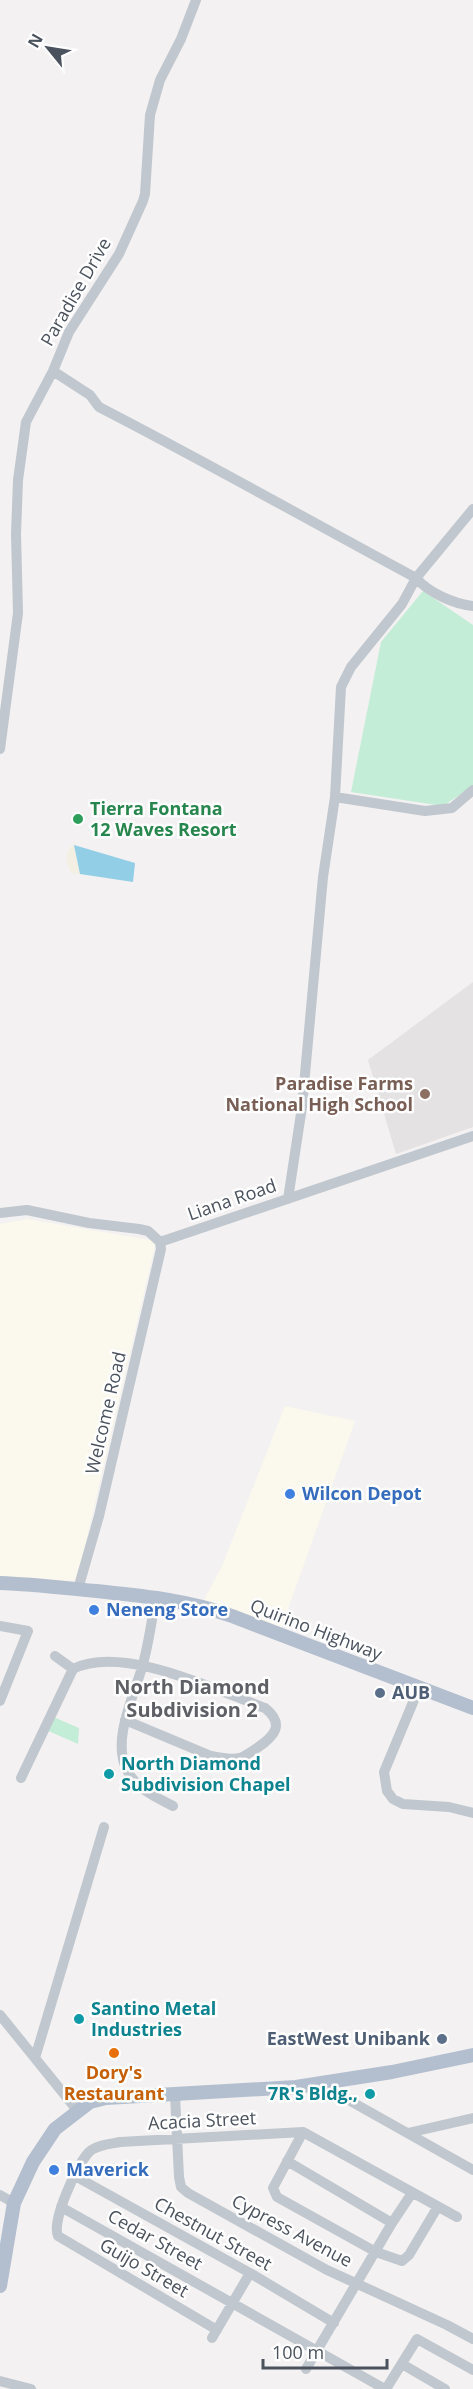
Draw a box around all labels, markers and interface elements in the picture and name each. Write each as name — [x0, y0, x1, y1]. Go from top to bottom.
north arrow — [18, 18, 78, 78]
text: N — [22, 29, 48, 52]
street label: Paradise Drive — [34, 233, 116, 350]
place label: Tierra Fontana 12 Waves Resort — [90, 796, 237, 841]
marker: Tierra Fontana 12 Waves Resort — [71, 812, 85, 826]
place label: Paradise Farms National High School — [225, 1071, 413, 1116]
marker: Paradise Farms National High School — [418, 1087, 432, 1101]
street label: Liana Road — [184, 1173, 279, 1225]
street label: Welcome Road — [79, 1349, 131, 1476]
place label: Wilcon Depot — [302, 1481, 422, 1505]
marker: Wilcon Depot — [283, 1487, 297, 1501]
street label: Quirino Highway — [247, 1593, 387, 1666]
place label: Neneng Store — [106, 1597, 228, 1621]
marker: Neneng Store — [87, 1603, 101, 1617]
district label: North Diamond Subdivision 2 — [114, 1673, 270, 1723]
place label: AUB — [392, 1680, 430, 1704]
marker: AUB — [373, 1686, 387, 1700]
place label: North Diamond Subdivision Chapel — [121, 1751, 291, 1796]
marker: North Diamond Subdivision Chapel — [102, 1767, 116, 1781]
place label: Santino Metal Industries — [91, 1996, 216, 2041]
marker: Santino Metal Industries — [72, 2012, 86, 2026]
place label: EastWest Unibank — [267, 2026, 431, 2050]
marker: EastWest Unibank — [435, 2032, 449, 2046]
marker: Dory's Restaurant — [107, 2046, 121, 2060]
place label: Dory's Restaurant — [64, 2060, 165, 2105]
place label: 7R's Bldg., — [268, 2081, 358, 2105]
marker: 7R's Bldg., — [363, 2087, 377, 2101]
street label: Acacia Street — [147, 2105, 257, 2135]
place label: Maverick — [66, 2157, 150, 2181]
marker: Maverick — [47, 2163, 61, 2177]
street label: Cypress Avenue — [228, 2188, 357, 2272]
street label: Chestnut Street — [150, 2191, 277, 2275]
street label: Cedar Street — [104, 2203, 207, 2275]
street label: Guijo Street — [96, 2232, 193, 2302]
scale bar — [263, 2332, 388, 2370]
text: 100 m — [272, 2340, 324, 2364]

